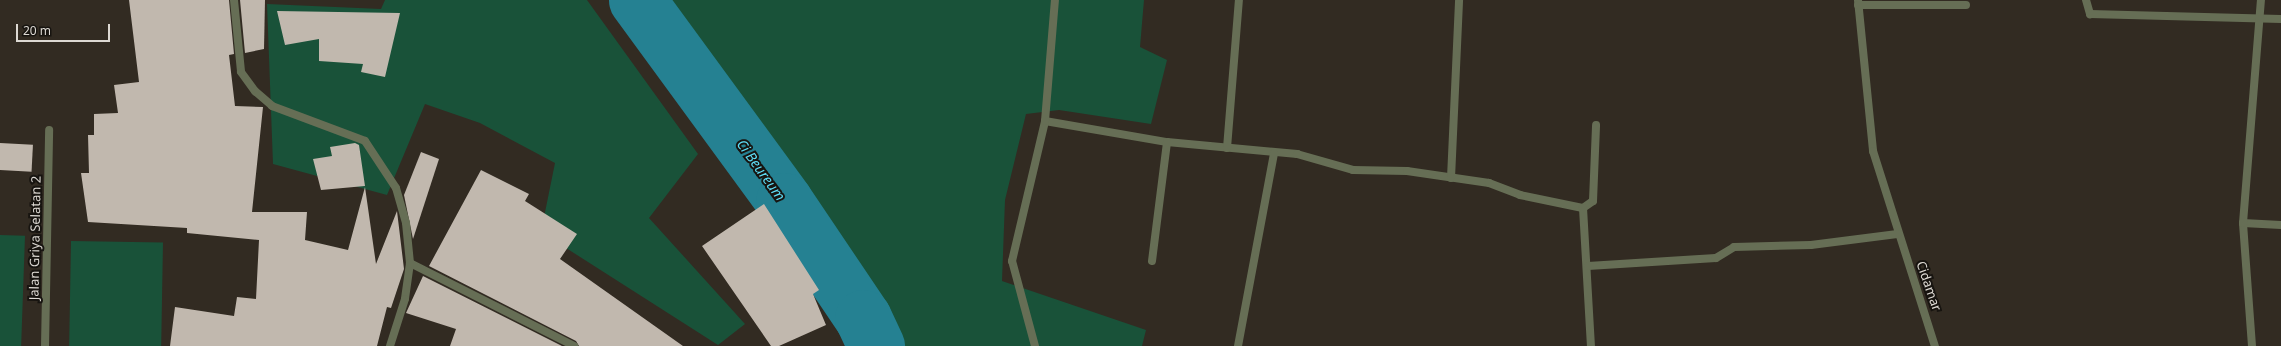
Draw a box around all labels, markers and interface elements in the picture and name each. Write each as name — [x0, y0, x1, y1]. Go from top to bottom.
scale bar — [18, 16, 112, 42]
text: 20 m — [23, 22, 51, 39]
water label: Ci Beureum — [733, 136, 789, 204]
street label: Jalan Griya Selatan 2 — [26, 176, 44, 300]
street label: Cidamar — [1913, 259, 1945, 313]

